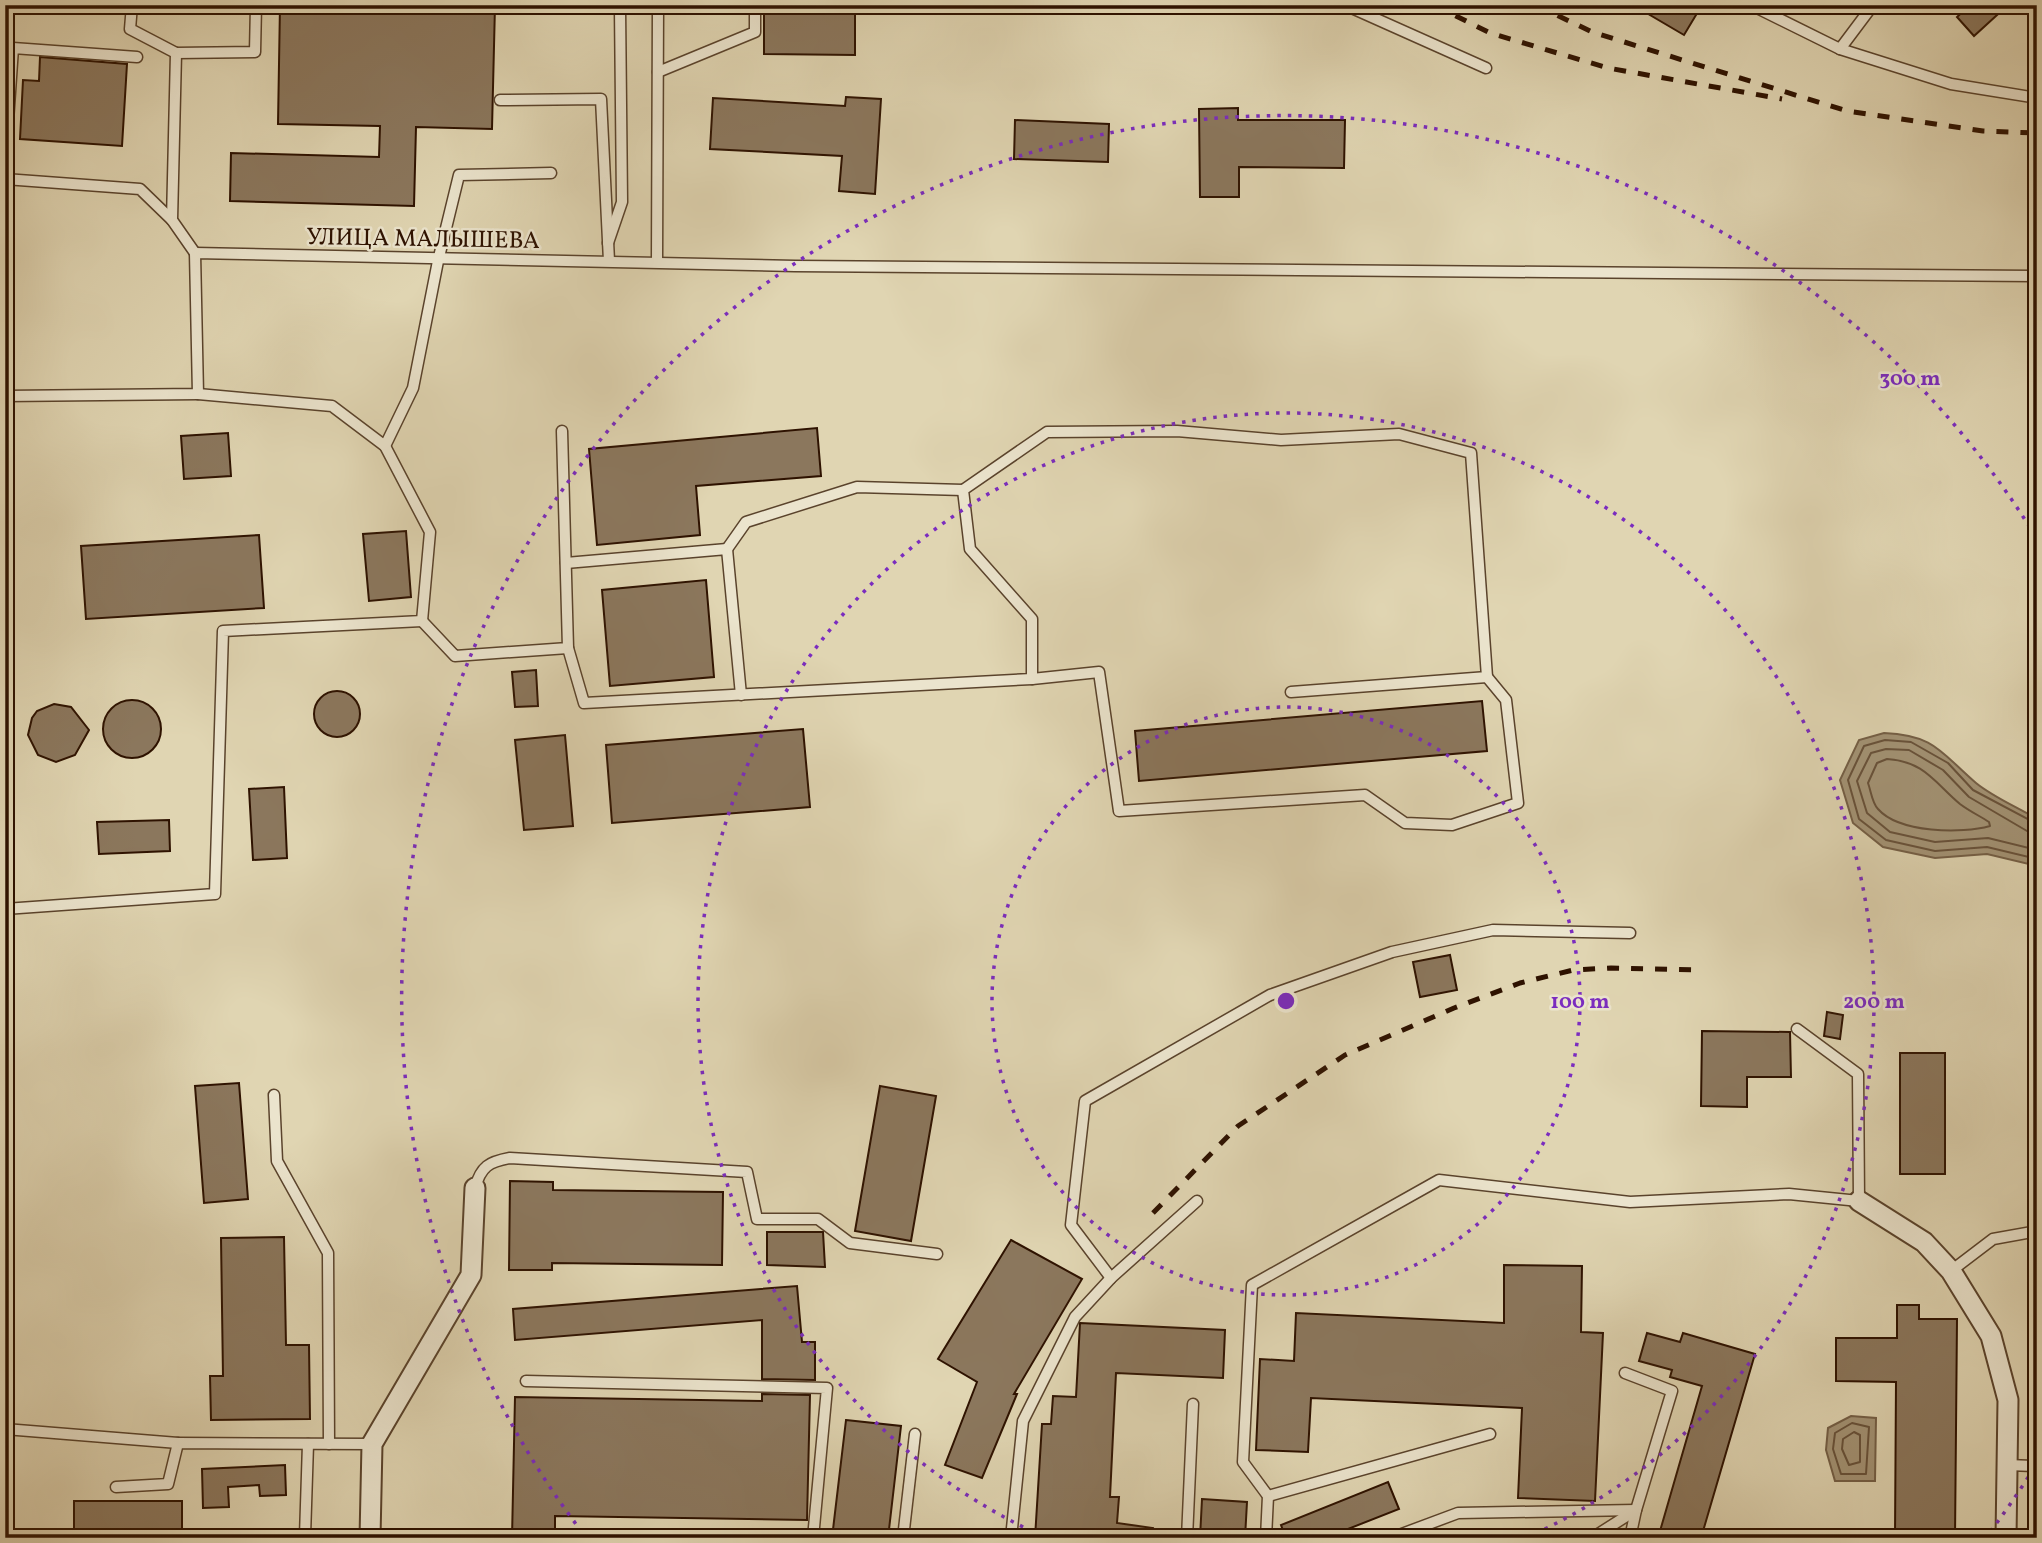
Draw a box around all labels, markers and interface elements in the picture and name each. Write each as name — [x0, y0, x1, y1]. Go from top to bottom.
street label: УЛИЦА МАЛЫШЕВА — [306, 221, 540, 259]
text: 300 m — [1880, 365, 1940, 394]
text: 100 m — [1550, 988, 1610, 1017]
text: 200 m — [1843, 988, 1905, 1017]
centre of rings — [1274, 989, 1298, 1013]

